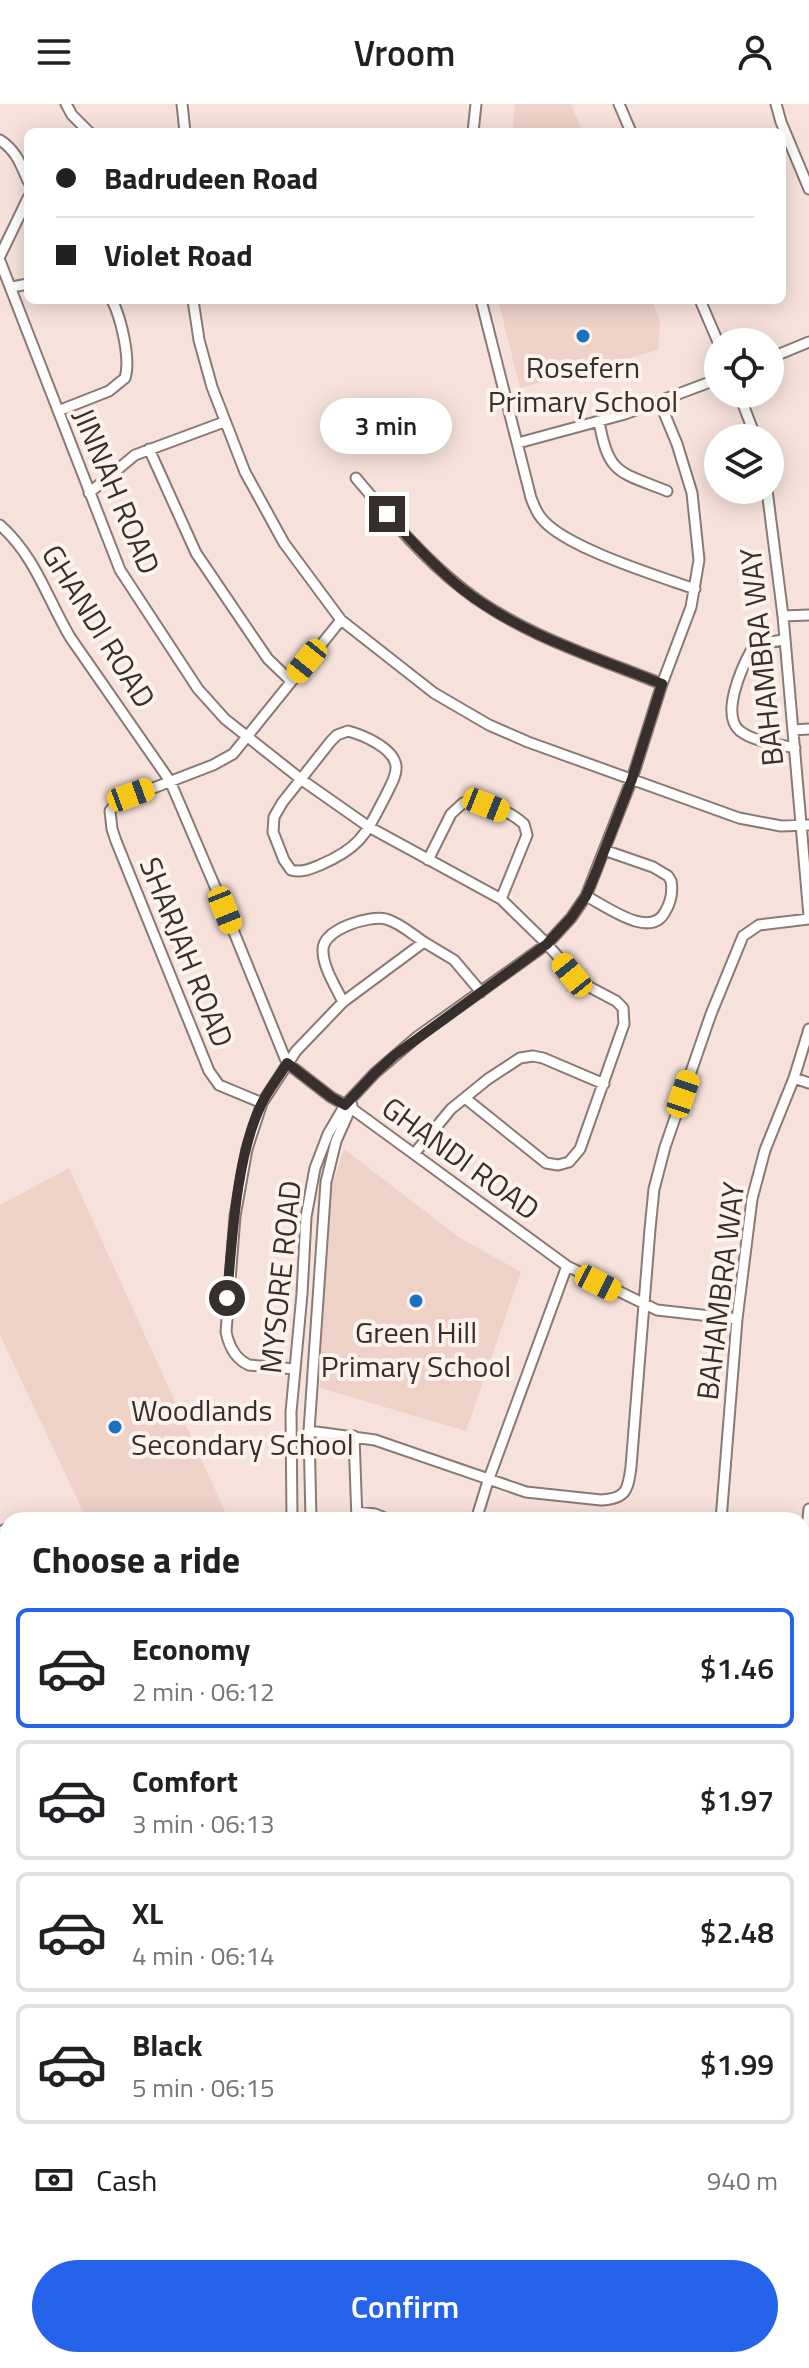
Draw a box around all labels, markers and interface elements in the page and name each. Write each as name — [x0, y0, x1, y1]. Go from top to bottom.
text: Vroom — [354, 25, 455, 80]
icon: menu — [32, 30, 76, 74]
icon: person — [733, 30, 777, 74]
text: Badrudeen Road — [104, 155, 318, 201]
text: Violet Road — [104, 232, 253, 278]
marker: Rosefern Primary School — [574, 327, 592, 345]
map controls — [704, 328, 784, 504]
button: locate — [704, 328, 784, 408]
place label: Rosefern Primary School — [488, 344, 678, 424]
callout: 3 min — [321, 398, 453, 454]
street label: JINNAH ROAD — [61, 401, 173, 581]
text: 3 min — [355, 406, 417, 445]
button: layers — [704, 424, 784, 504]
route end — [369, 496, 405, 532]
street label: GHANDI ROAD — [30, 535, 168, 717]
street label: BAHAMBRA WAY — [727, 546, 795, 768]
car — [283, 635, 331, 687]
car — [104, 776, 158, 814]
car — [459, 785, 513, 825]
street label: SHARJAH ROAD — [128, 850, 246, 1054]
car — [205, 883, 245, 937]
car — [548, 949, 596, 1001]
car — [664, 1067, 702, 1121]
street label: GHANDI ROAD — [372, 1085, 550, 1231]
street label: MYSORE ROAD — [247, 1178, 313, 1376]
street label: BAHAMBRA WAY — [684, 1179, 756, 1403]
car — [571, 1261, 625, 1305]
route start — [209, 1280, 245, 1316]
marker: Green Hill Primary School — [407, 1292, 425, 1310]
place label: Green Hill Primary School — [321, 1309, 511, 1389]
place label: Woodlands Secondary School — [131, 1387, 354, 1467]
marker: Woodlands Secondary School — [106, 1418, 124, 1436]
text: Choose a ride — [32, 1532, 240, 1587]
text: Economy — [132, 1626, 250, 1672]
icon: car — [36, 1632, 108, 1704]
text: $1.46 — [700, 1645, 774, 1691]
text: 2 min · 06:12 — [132, 1672, 275, 1711]
text: Comfort — [132, 1758, 238, 1804]
icon: car — [36, 1764, 108, 1836]
text: $1.97 — [700, 1777, 774, 1823]
text: 3 min · 06:13 — [132, 1804, 275, 1843]
text: XL — [132, 1890, 163, 1936]
icon: car — [36, 1896, 108, 1968]
text: $2.48 — [700, 1909, 774, 1955]
text: 4 min · 06:14 — [132, 1936, 275, 1975]
text: Black — [132, 2022, 203, 2068]
icon: car — [36, 2028, 108, 2100]
text: $1.99 — [700, 2041, 774, 2087]
text: 5 min · 06:15 — [132, 2068, 275, 2107]
text: Cash — [96, 2157, 157, 2203]
icon: cash — [32, 2158, 76, 2202]
text: 940 m — [707, 2161, 778, 2200]
button: Confirm — [32, 2260, 778, 2352]

